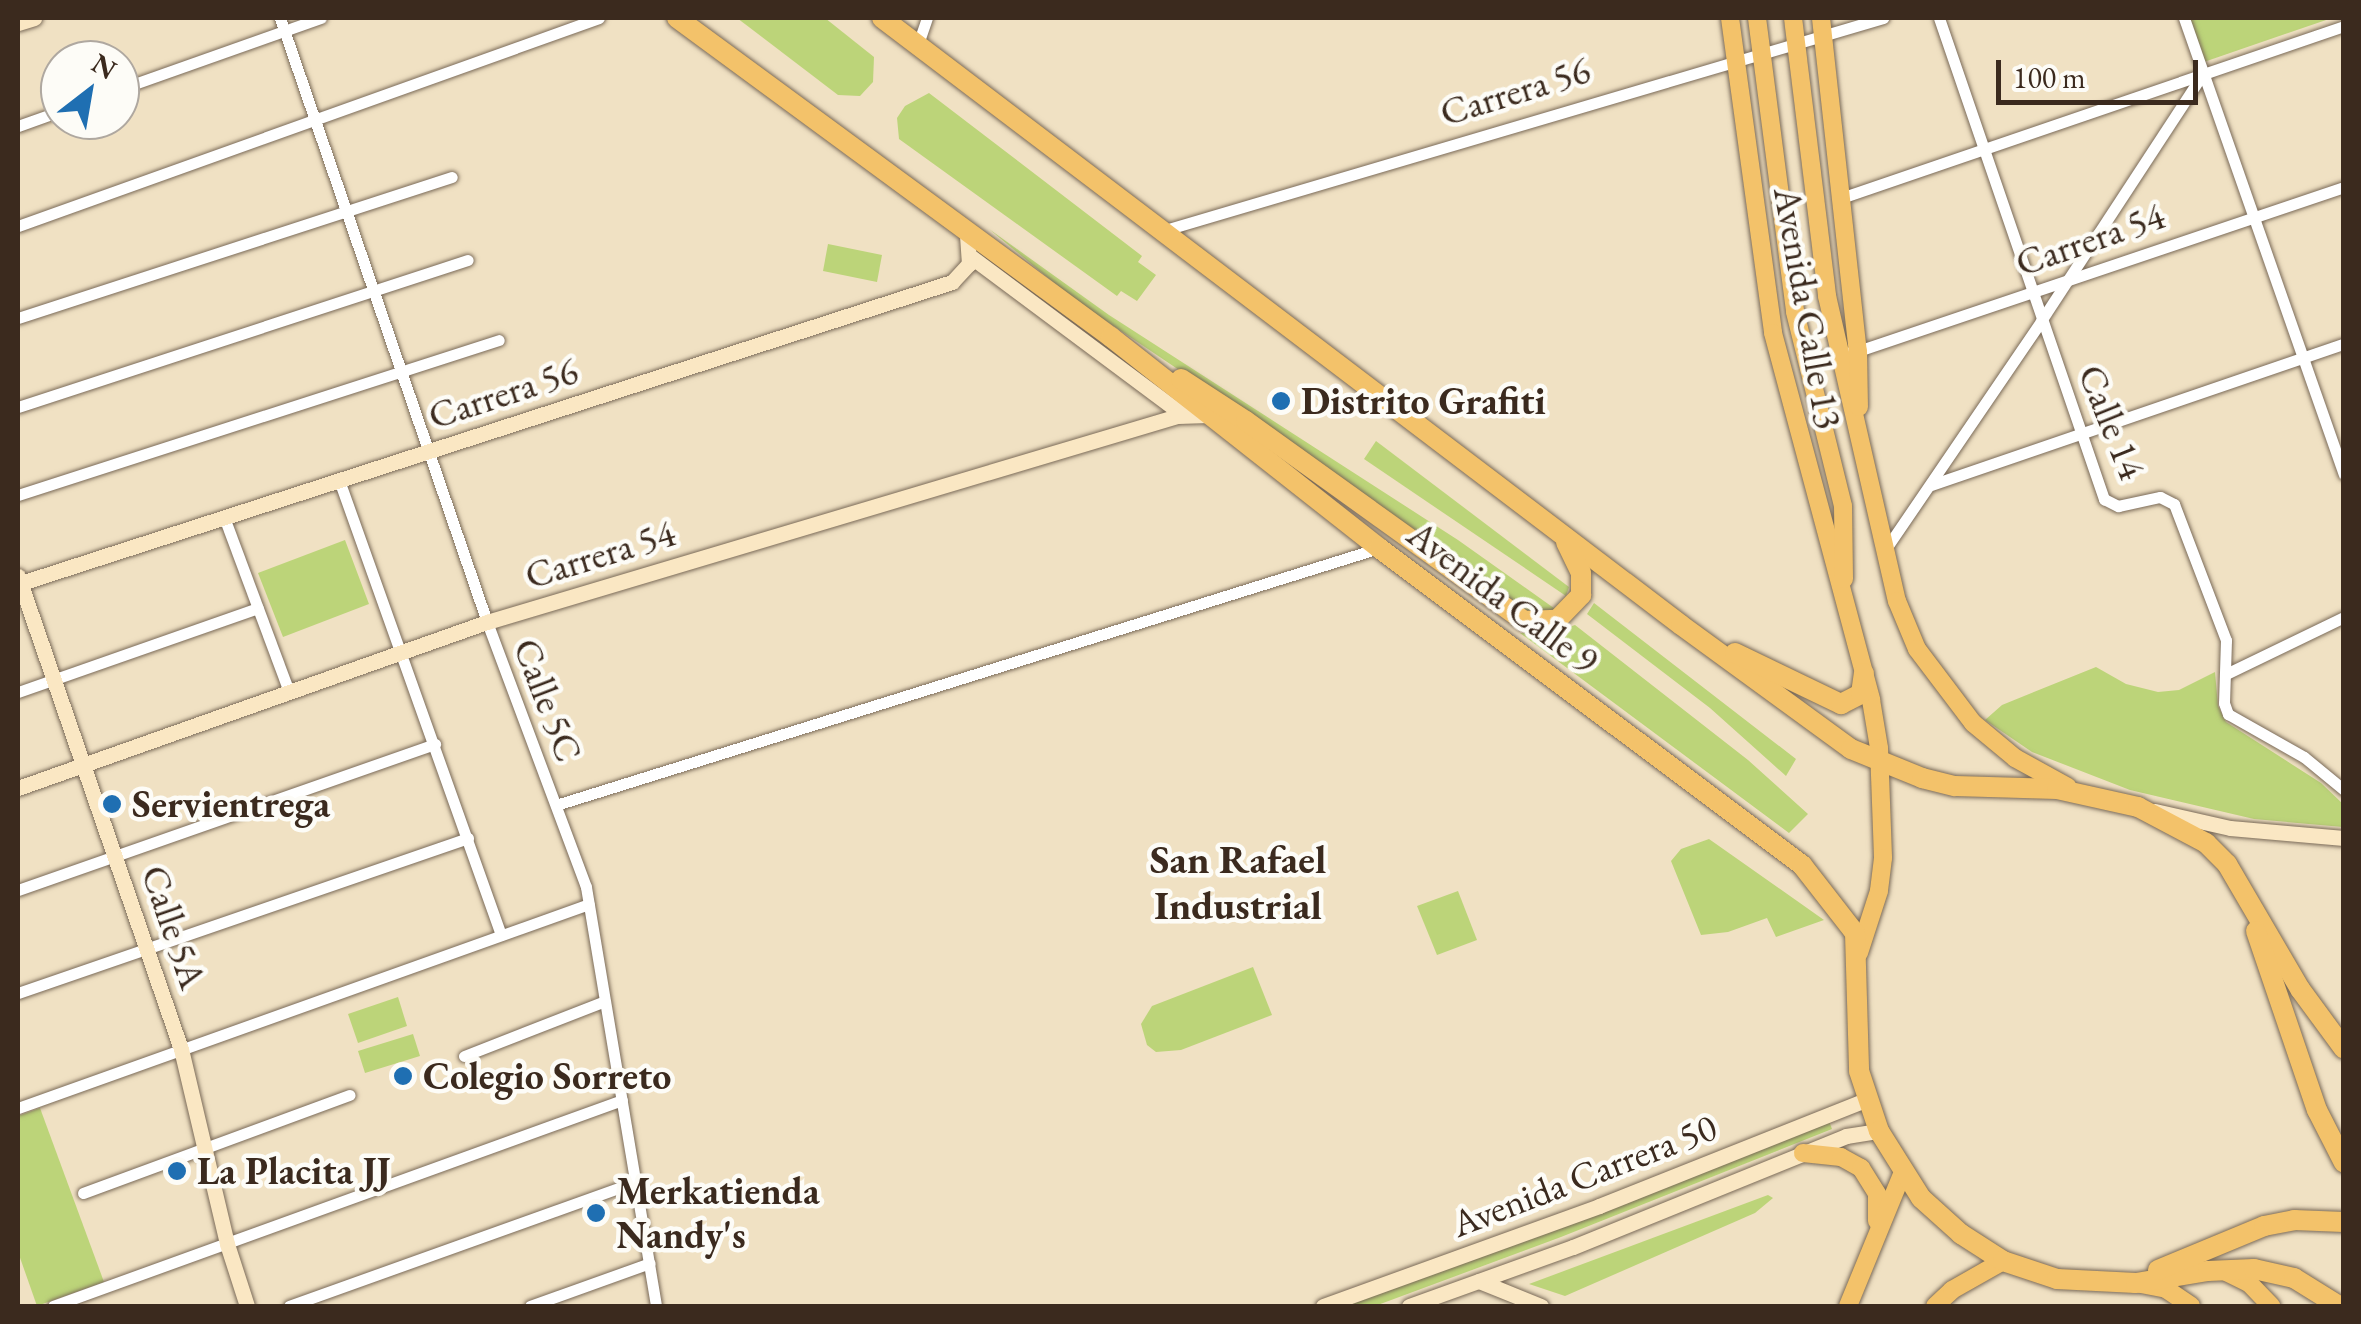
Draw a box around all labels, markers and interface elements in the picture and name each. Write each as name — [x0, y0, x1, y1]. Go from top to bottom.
north arrow — [40, 40, 140, 140]
scale bar — [2001, 40, 2204, 102]
text: N — [85, 45, 123, 87]
street label: Carrera 56 — [1435, 47, 1595, 135]
text: 100 m — [2013, 58, 2086, 97]
street label: Avenida Calle 13 — [1764, 184, 1852, 432]
street label: Carrera 54 — [2010, 192, 2170, 286]
street label: Carrera 56 — [423, 347, 583, 439]
street label: Calle 14 — [2069, 358, 2155, 486]
place label: Distrito Grafiti — [1301, 378, 1546, 424]
marker: Distrito Grafiti — [1270, 390, 1292, 412]
street label: Carrera 54 — [520, 510, 680, 598]
street label: Avenida Calle 9 — [1399, 511, 1607, 683]
street label: Calle 5C — [504, 632, 592, 768]
place label: Servientrega — [132, 781, 330, 827]
marker: Servientrega — [101, 793, 123, 815]
district label: San Rafael Industrial — [1150, 835, 1326, 929]
street label: Calle 5A — [132, 859, 216, 995]
place label: Colegio Sorreto — [423, 1053, 671, 1099]
marker: Colegio Sorreto — [392, 1065, 414, 1087]
street label: Avenida Carrera 50 — [1445, 1104, 1723, 1246]
place label: La Placita JJ — [197, 1148, 390, 1194]
marker: La Placita JJ — [166, 1160, 188, 1182]
place label: Merkatienda Nandy's — [616, 1168, 820, 1258]
marker: Merkatienda Nandy's — [585, 1202, 607, 1224]

